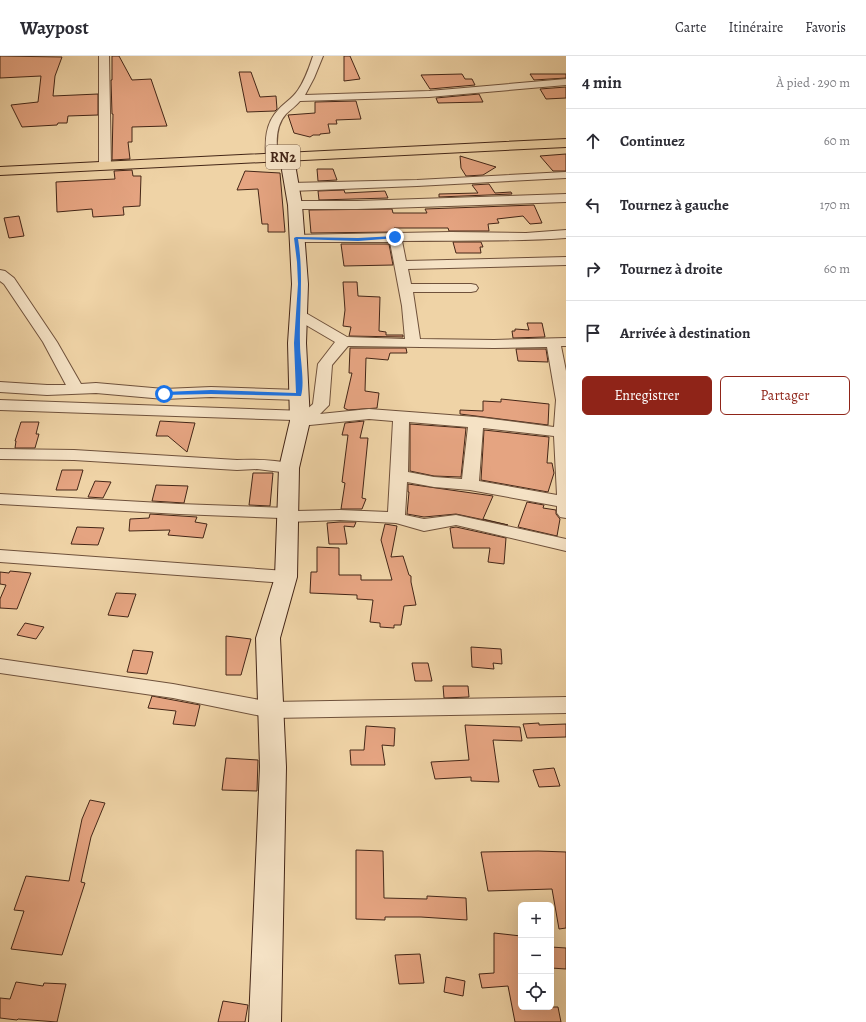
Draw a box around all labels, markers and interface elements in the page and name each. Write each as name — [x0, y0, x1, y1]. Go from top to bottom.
text: Waypost — [20, 15, 89, 41]
text: Carte — [675, 18, 706, 37]
text: Itinéraire — [728, 18, 783, 37]
text: Favoris — [805, 18, 846, 37]
text: 4 min — [582, 71, 622, 94]
text: À pied · 290 m — [776, 74, 850, 91]
icon: ahead — [582, 130, 604, 152]
text: Continuez — [620, 131, 685, 151]
text: 60 m — [824, 132, 850, 149]
road number: RN2 — [266, 145, 300, 169]
icon: left — [582, 194, 604, 216]
text: Tournez à gauche — [620, 195, 729, 215]
text: 170 m — [820, 196, 850, 213]
route end — [386, 228, 404, 246]
icon: right — [582, 258, 604, 280]
text: Tournez à droite — [620, 259, 723, 279]
text: 60 m — [824, 260, 850, 277]
icon: arrive — [582, 322, 604, 344]
text: Arrivée à destination — [620, 323, 751, 343]
button: Enregistrer — [582, 376, 712, 415]
button: Partager — [720, 376, 850, 415]
route start — [155, 385, 173, 403]
map controls — [518, 902, 554, 1010]
button: + — [518, 902, 554, 938]
button: − — [518, 938, 554, 974]
button: locate — [518, 974, 554, 1010]

